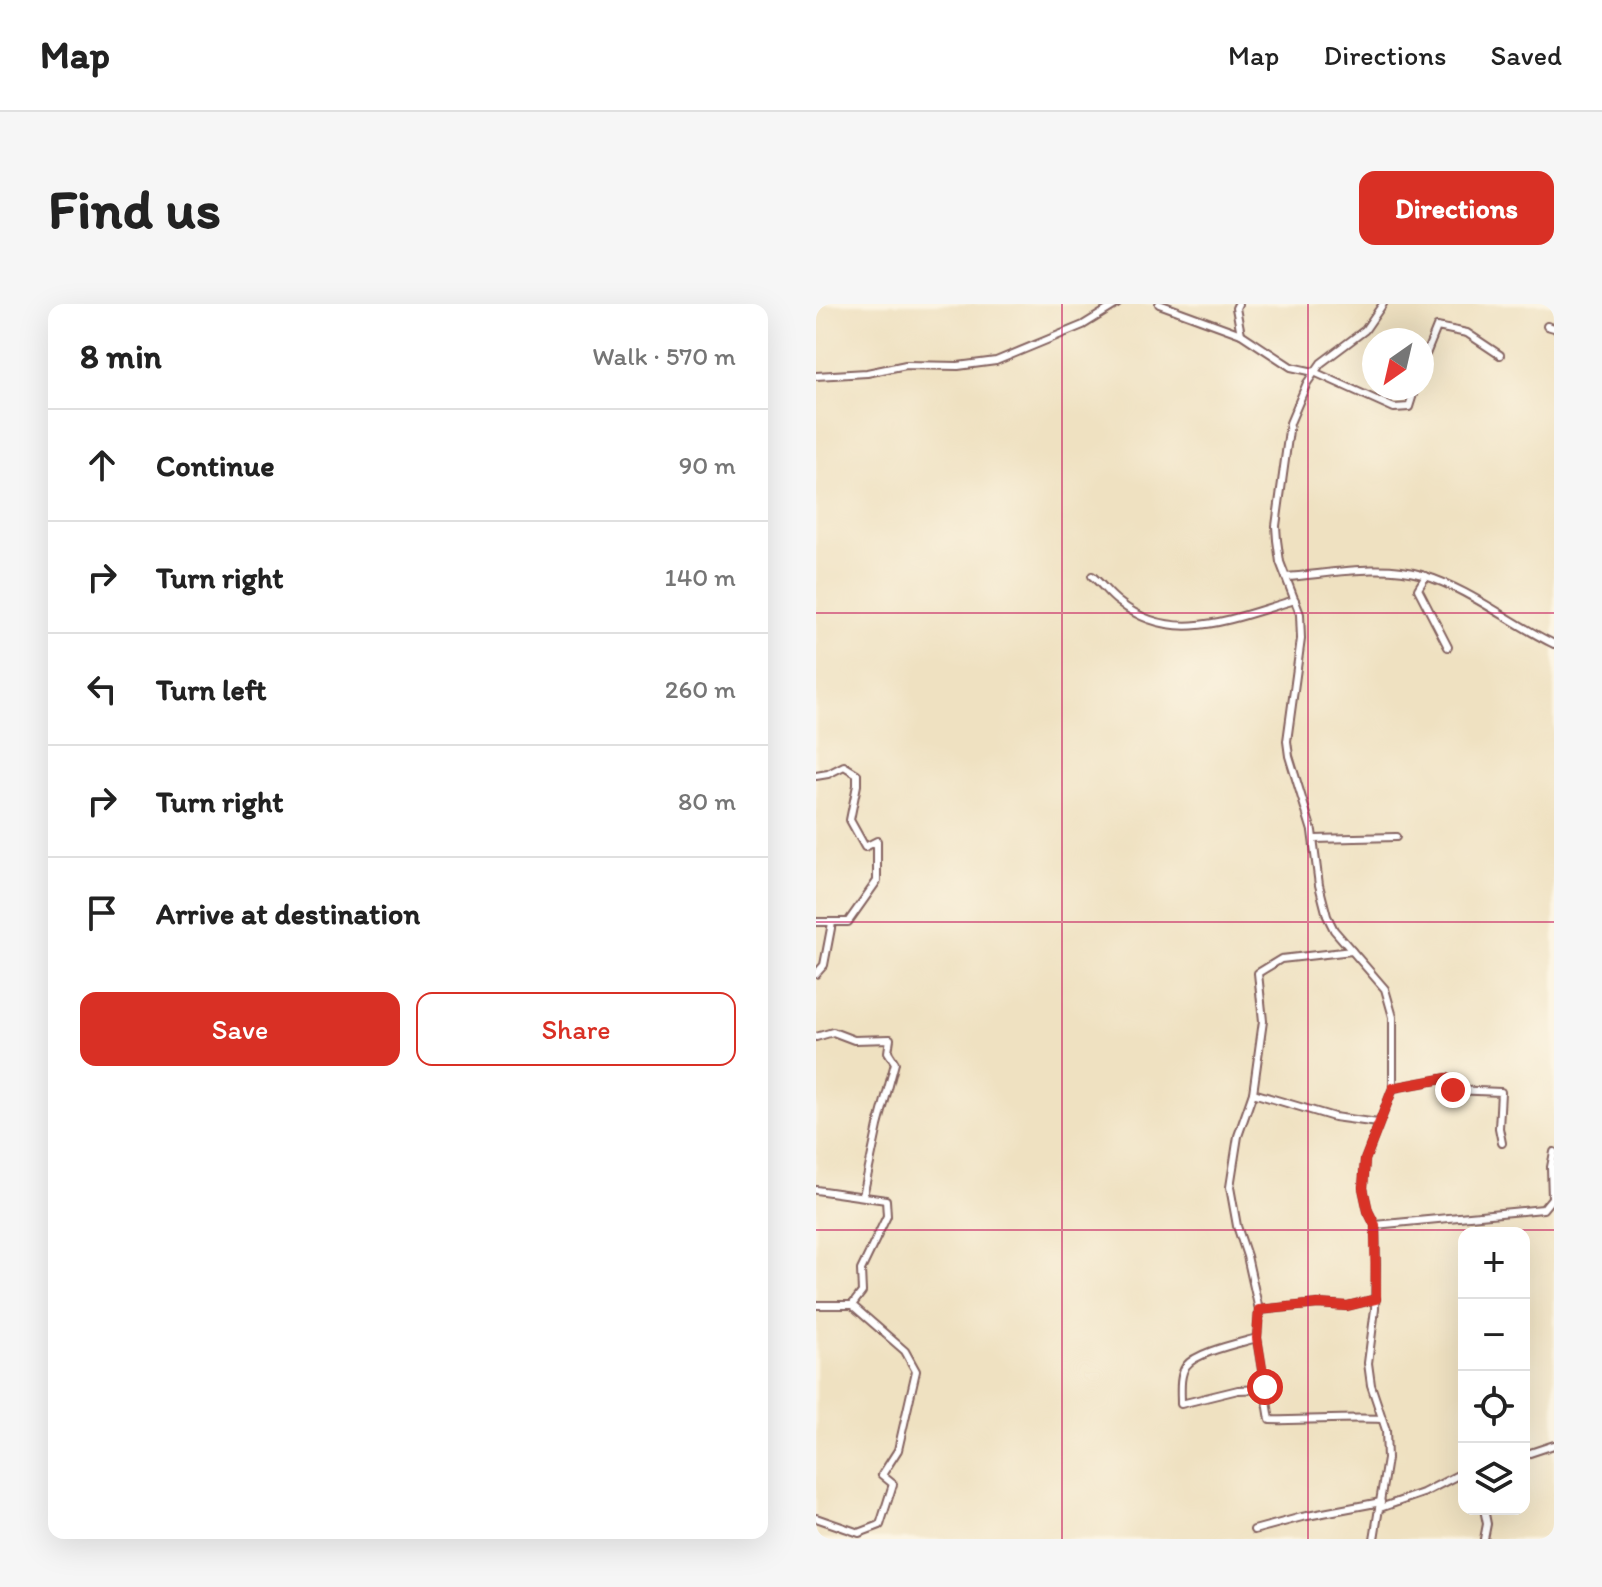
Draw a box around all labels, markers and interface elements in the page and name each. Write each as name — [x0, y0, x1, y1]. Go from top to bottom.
text: Map — [40, 32, 110, 78]
text: Map — [1228, 38, 1279, 72]
text: Directions — [1323, 38, 1447, 72]
text: Saved — [1491, 38, 1562, 72]
button: Directions — [1359, 171, 1554, 245]
text: Find us — [48, 175, 221, 242]
north arrow — [1362, 328, 1434, 400]
text: 8 min — [80, 336, 162, 377]
text: Walk · 570 m — [592, 340, 736, 372]
icon: ahead — [80, 443, 124, 487]
text: Continue — [156, 447, 275, 484]
text: 90 m — [679, 449, 736, 481]
icon: right — [80, 555, 124, 599]
text: Turn right — [156, 559, 284, 596]
text: 140 m — [665, 561, 736, 593]
icon: left — [80, 667, 124, 711]
text: Turn left — [156, 671, 267, 708]
text: 260 m — [665, 673, 736, 705]
icon: right — [80, 779, 124, 823]
text: Turn right — [156, 783, 284, 820]
text: 80 m — [678, 785, 736, 817]
icon: arrive — [80, 891, 124, 935]
text: Arrive at destination — [156, 895, 420, 932]
button: Save — [80, 992, 400, 1066]
button: Share — [416, 992, 736, 1066]
route end — [1435, 1072, 1471, 1108]
map controls — [1458, 1227, 1530, 1515]
button: + — [1458, 1227, 1530, 1299]
button: − — [1458, 1299, 1530, 1371]
route start — [1247, 1369, 1283, 1405]
button: locate — [1458, 1371, 1530, 1443]
button: layers — [1458, 1443, 1530, 1515]

